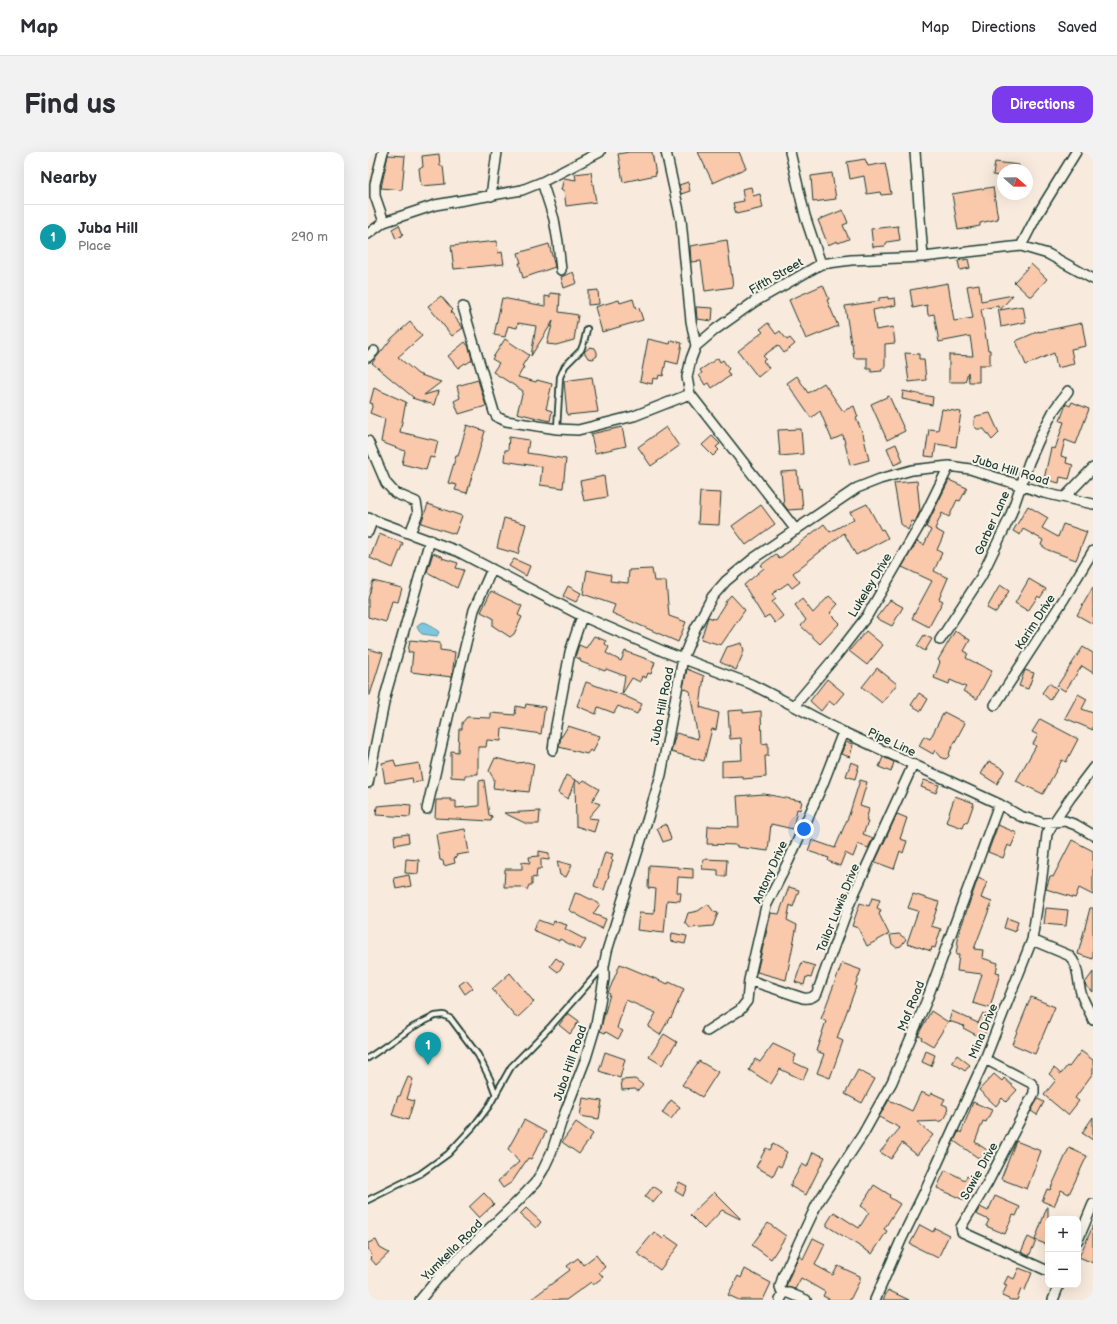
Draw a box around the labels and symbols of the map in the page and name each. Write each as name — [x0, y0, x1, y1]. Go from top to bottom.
north arrow — [997, 164, 1033, 200]
street label: Fifth Street — [747, 255, 806, 298]
street label: Juba Hill Road — [971, 452, 1051, 489]
street label: Garber Lane — [972, 489, 1013, 558]
street label: Lukeley Drive — [845, 551, 895, 620]
street label: Karim Drive — [1012, 592, 1059, 653]
street label: Juba Hill Road — [648, 666, 677, 746]
street label: Pipe Line — [865, 725, 918, 760]
your location — [794, 819, 814, 839]
street label: Antony Drive — [750, 838, 791, 906]
street label: Tailor Luwis Drive — [814, 862, 863, 955]
street label: Mof Road — [895, 979, 928, 1034]
street label: Mina Drive — [966, 1001, 1001, 1061]
street label: Juba Hill Road — [551, 1023, 590, 1103]
pin: 1 — [415, 1032, 441, 1065]
street label: Sawie Drive — [957, 1140, 1001, 1203]
street label: Yumkella Road — [418, 1217, 486, 1285]

